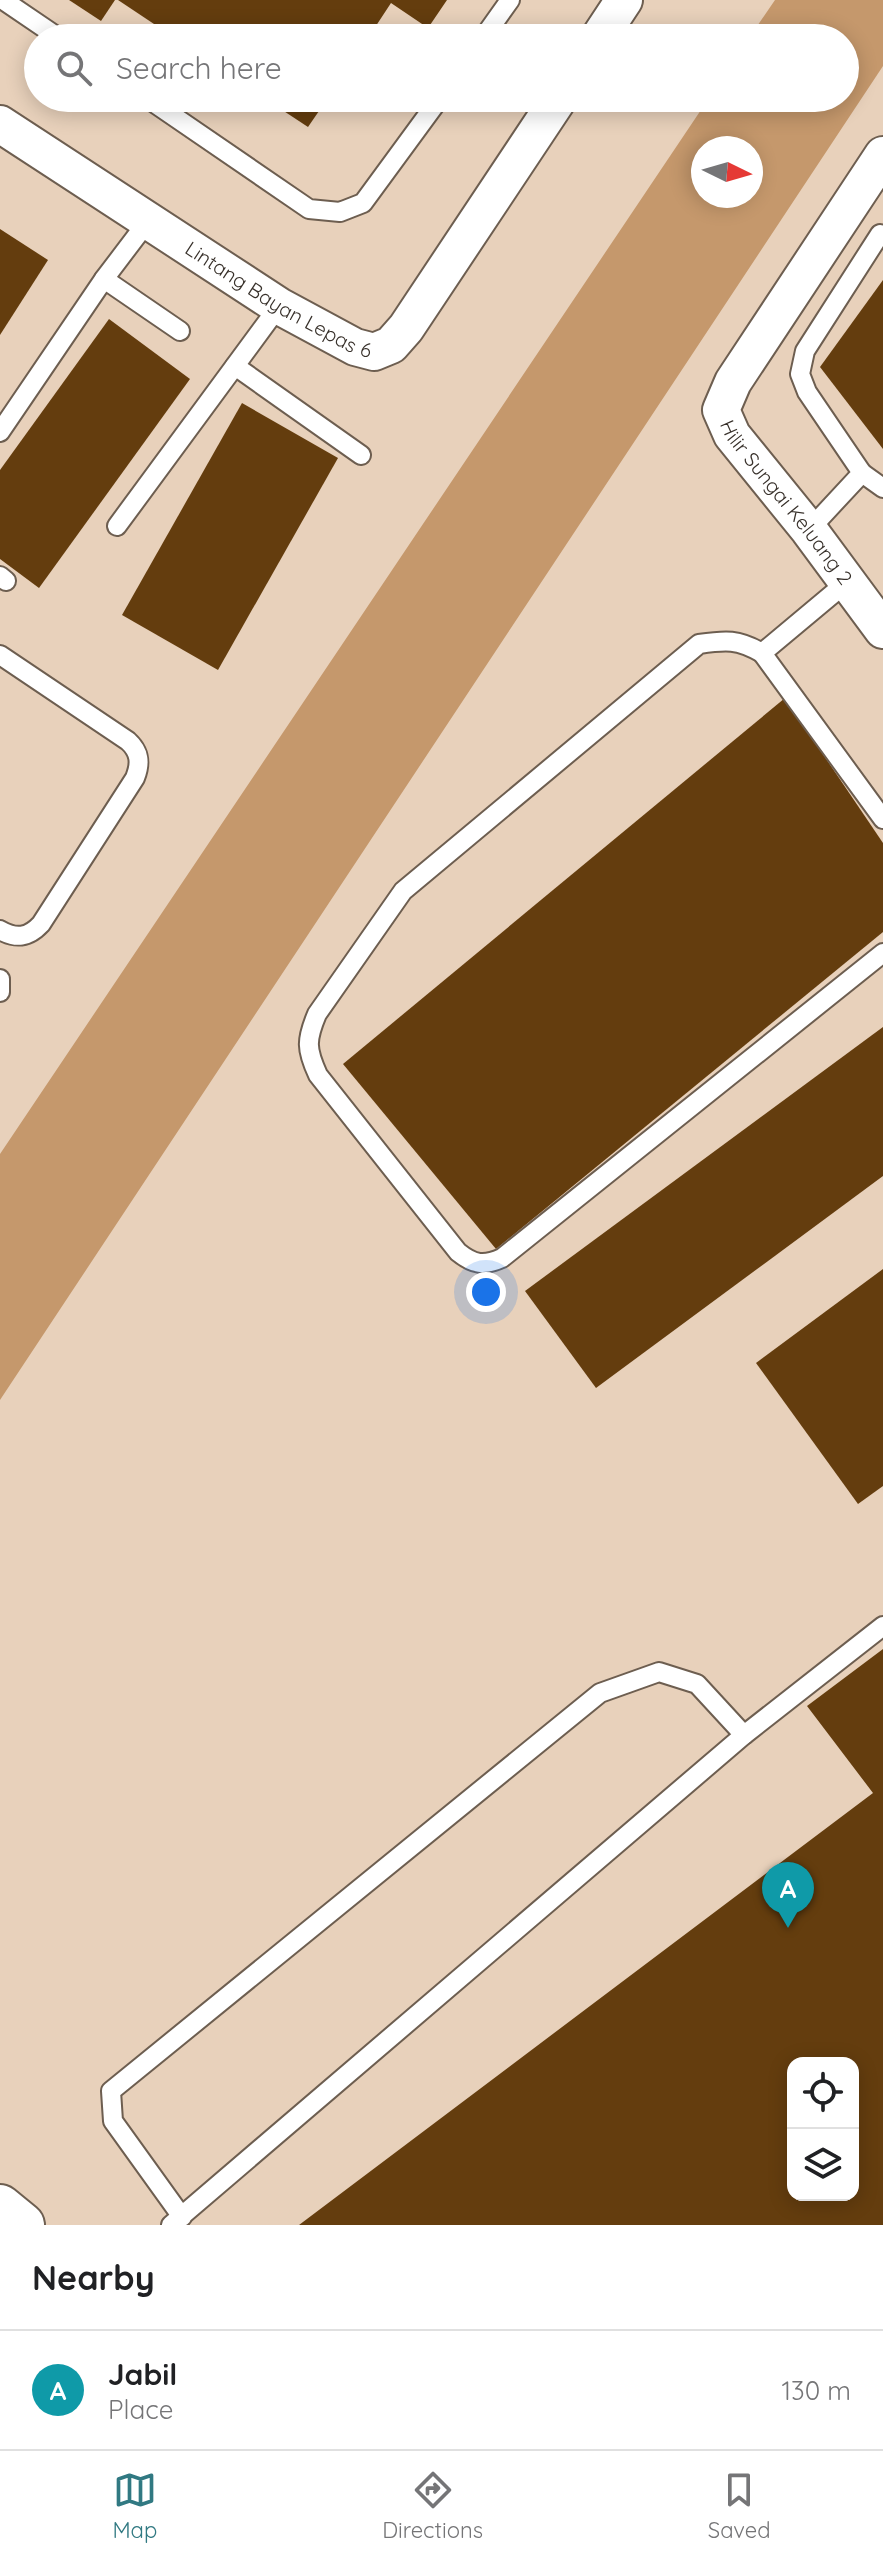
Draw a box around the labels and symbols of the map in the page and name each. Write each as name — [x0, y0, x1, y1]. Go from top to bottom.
north arrow — [691, 136, 763, 208]
street label: Lintang Bayan Lepas 6 — [181, 235, 375, 363]
street label: Hilir Sungai Keluang 2 — [715, 416, 858, 589]
your location — [466, 1272, 506, 1312]
pin: A — [762, 1862, 814, 1928]

